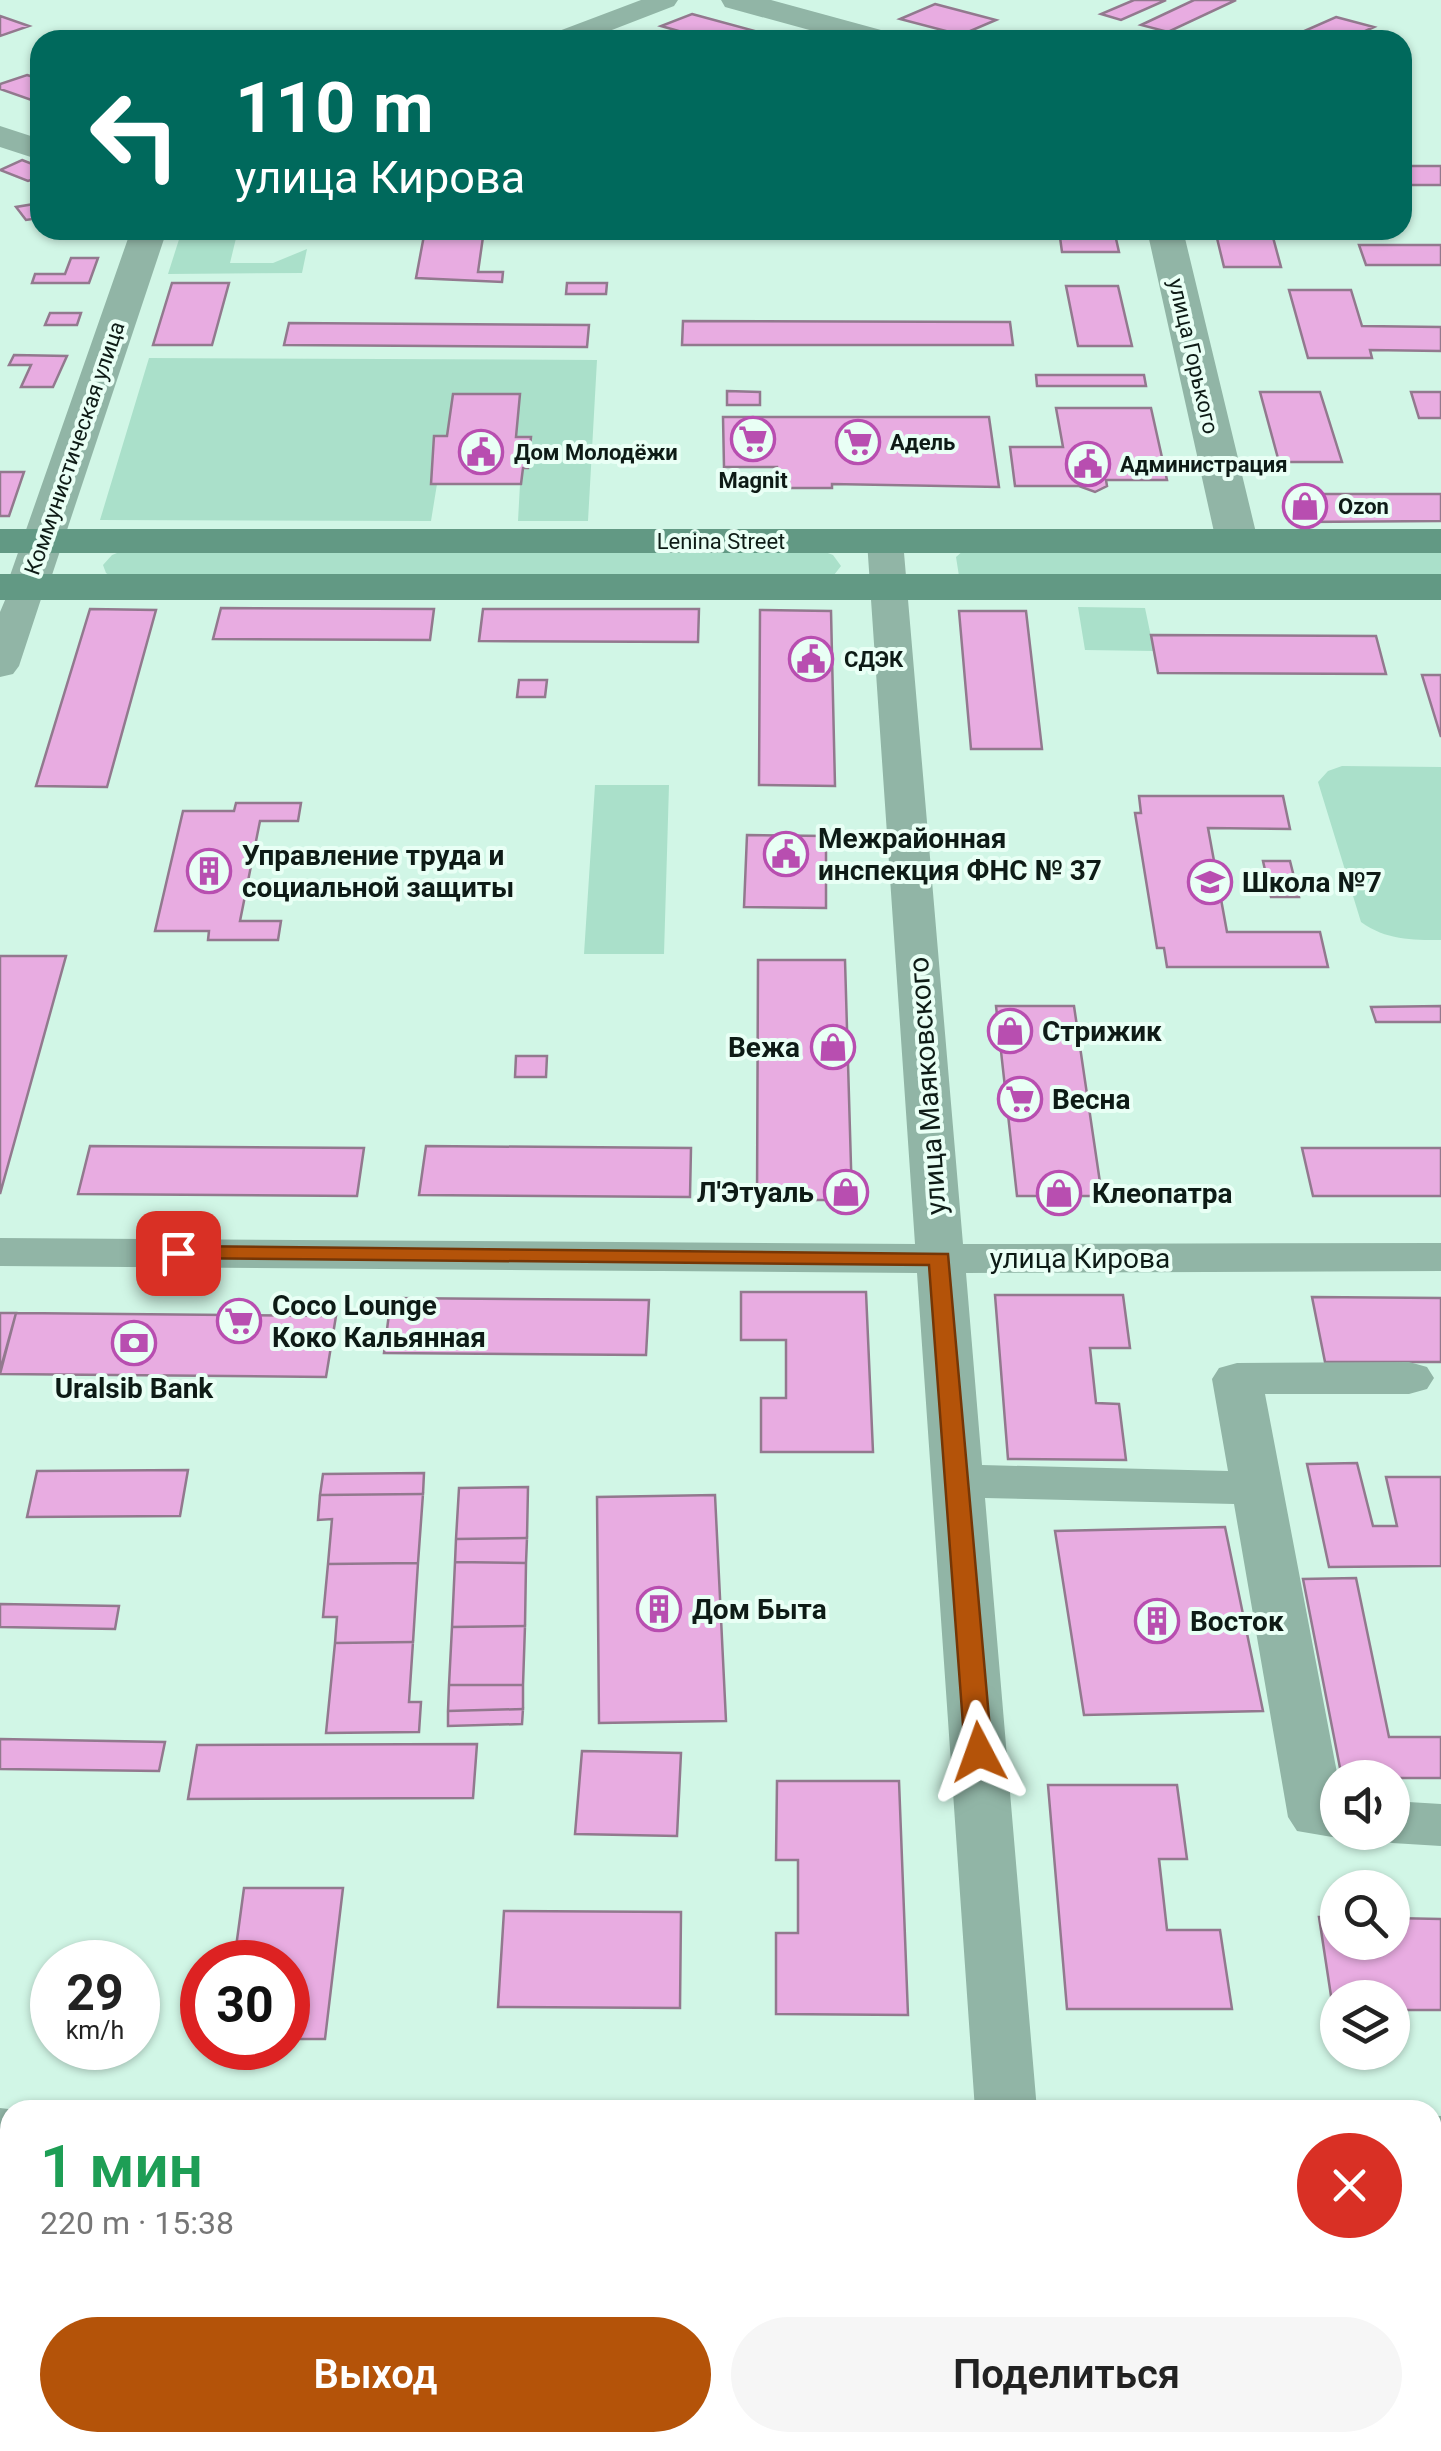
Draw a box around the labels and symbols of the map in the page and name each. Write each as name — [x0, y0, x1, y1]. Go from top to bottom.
street label: улица Горького — [1163, 276, 1224, 436]
street label: Коммунистическая улица — [19, 318, 130, 578]
supermarket icon: Magnit — [730, 416, 776, 462]
supermarket icon: Адель — [835, 419, 881, 465]
public building icon: Дом Молодёжи — [458, 429, 504, 475]
place label: Адель — [890, 430, 955, 455]
place label: Дом Молодёжи — [514, 440, 678, 465]
public building icon: Администрация — [1065, 441, 1111, 487]
place label: Администрация — [1120, 452, 1288, 477]
place label: Magnit — [718, 468, 788, 493]
shop icon: Ozon — [1282, 483, 1328, 529]
place label: Ozon — [1338, 494, 1389, 519]
street label: Lenina Street — [657, 529, 785, 554]
public building icon: СДЭК — [788, 636, 834, 682]
place label: СДЭК — [844, 647, 904, 672]
place label: Межрайонная инспекция ФНС № 37 — [818, 822, 1102, 887]
public building icon: Межрайонная инспекция ФНС № 37 — [763, 831, 809, 877]
place label: Управление труда и социальной защиты — [242, 839, 514, 904]
building icon: Управление труда и социальной защиты — [186, 848, 232, 894]
school or university icon: Школа №7 — [1187, 859, 1233, 905]
place label: Школа №7 — [1242, 866, 1382, 899]
street label: улица Маяковского — [902, 956, 953, 1216]
shop icon: Стрижик — [987, 1008, 1033, 1054]
place label: Стрижик — [1042, 1015, 1162, 1048]
shop icon: Вежа — [810, 1024, 856, 1070]
place label: Вежа — [728, 1031, 800, 1064]
supermarket icon: Весна — [997, 1076, 1043, 1122]
place label: Весна — [1052, 1083, 1130, 1116]
shop icon: Л'Этуаль — [823, 1169, 869, 1215]
shop icon: Клеопатра — [1036, 1170, 1082, 1216]
place label: Л'Этуаль — [697, 1176, 814, 1209]
place label: Клеопатра — [1092, 1177, 1233, 1210]
pin — [136, 1211, 221, 1296]
street label: улица Кирова — [990, 1242, 1170, 1275]
place label: Coco Lounge Коко Кальянная — [272, 1289, 486, 1354]
supermarket icon: Coco Lounge Коко Кальянная — [216, 1298, 262, 1344]
bank icon: Uralsib Bank — [111, 1320, 157, 1366]
place label: Uralsib Bank — [55, 1372, 214, 1405]
building icon: Дом Быта — [636, 1586, 682, 1632]
place label: Дом Быта — [692, 1593, 827, 1626]
building icon: Восток — [1134, 1598, 1180, 1644]
place label: Восток — [1190, 1605, 1284, 1638]
position arrow — [927, 1700, 1031, 1804]
speed limit sign: 30 — [180, 1940, 310, 2070]

